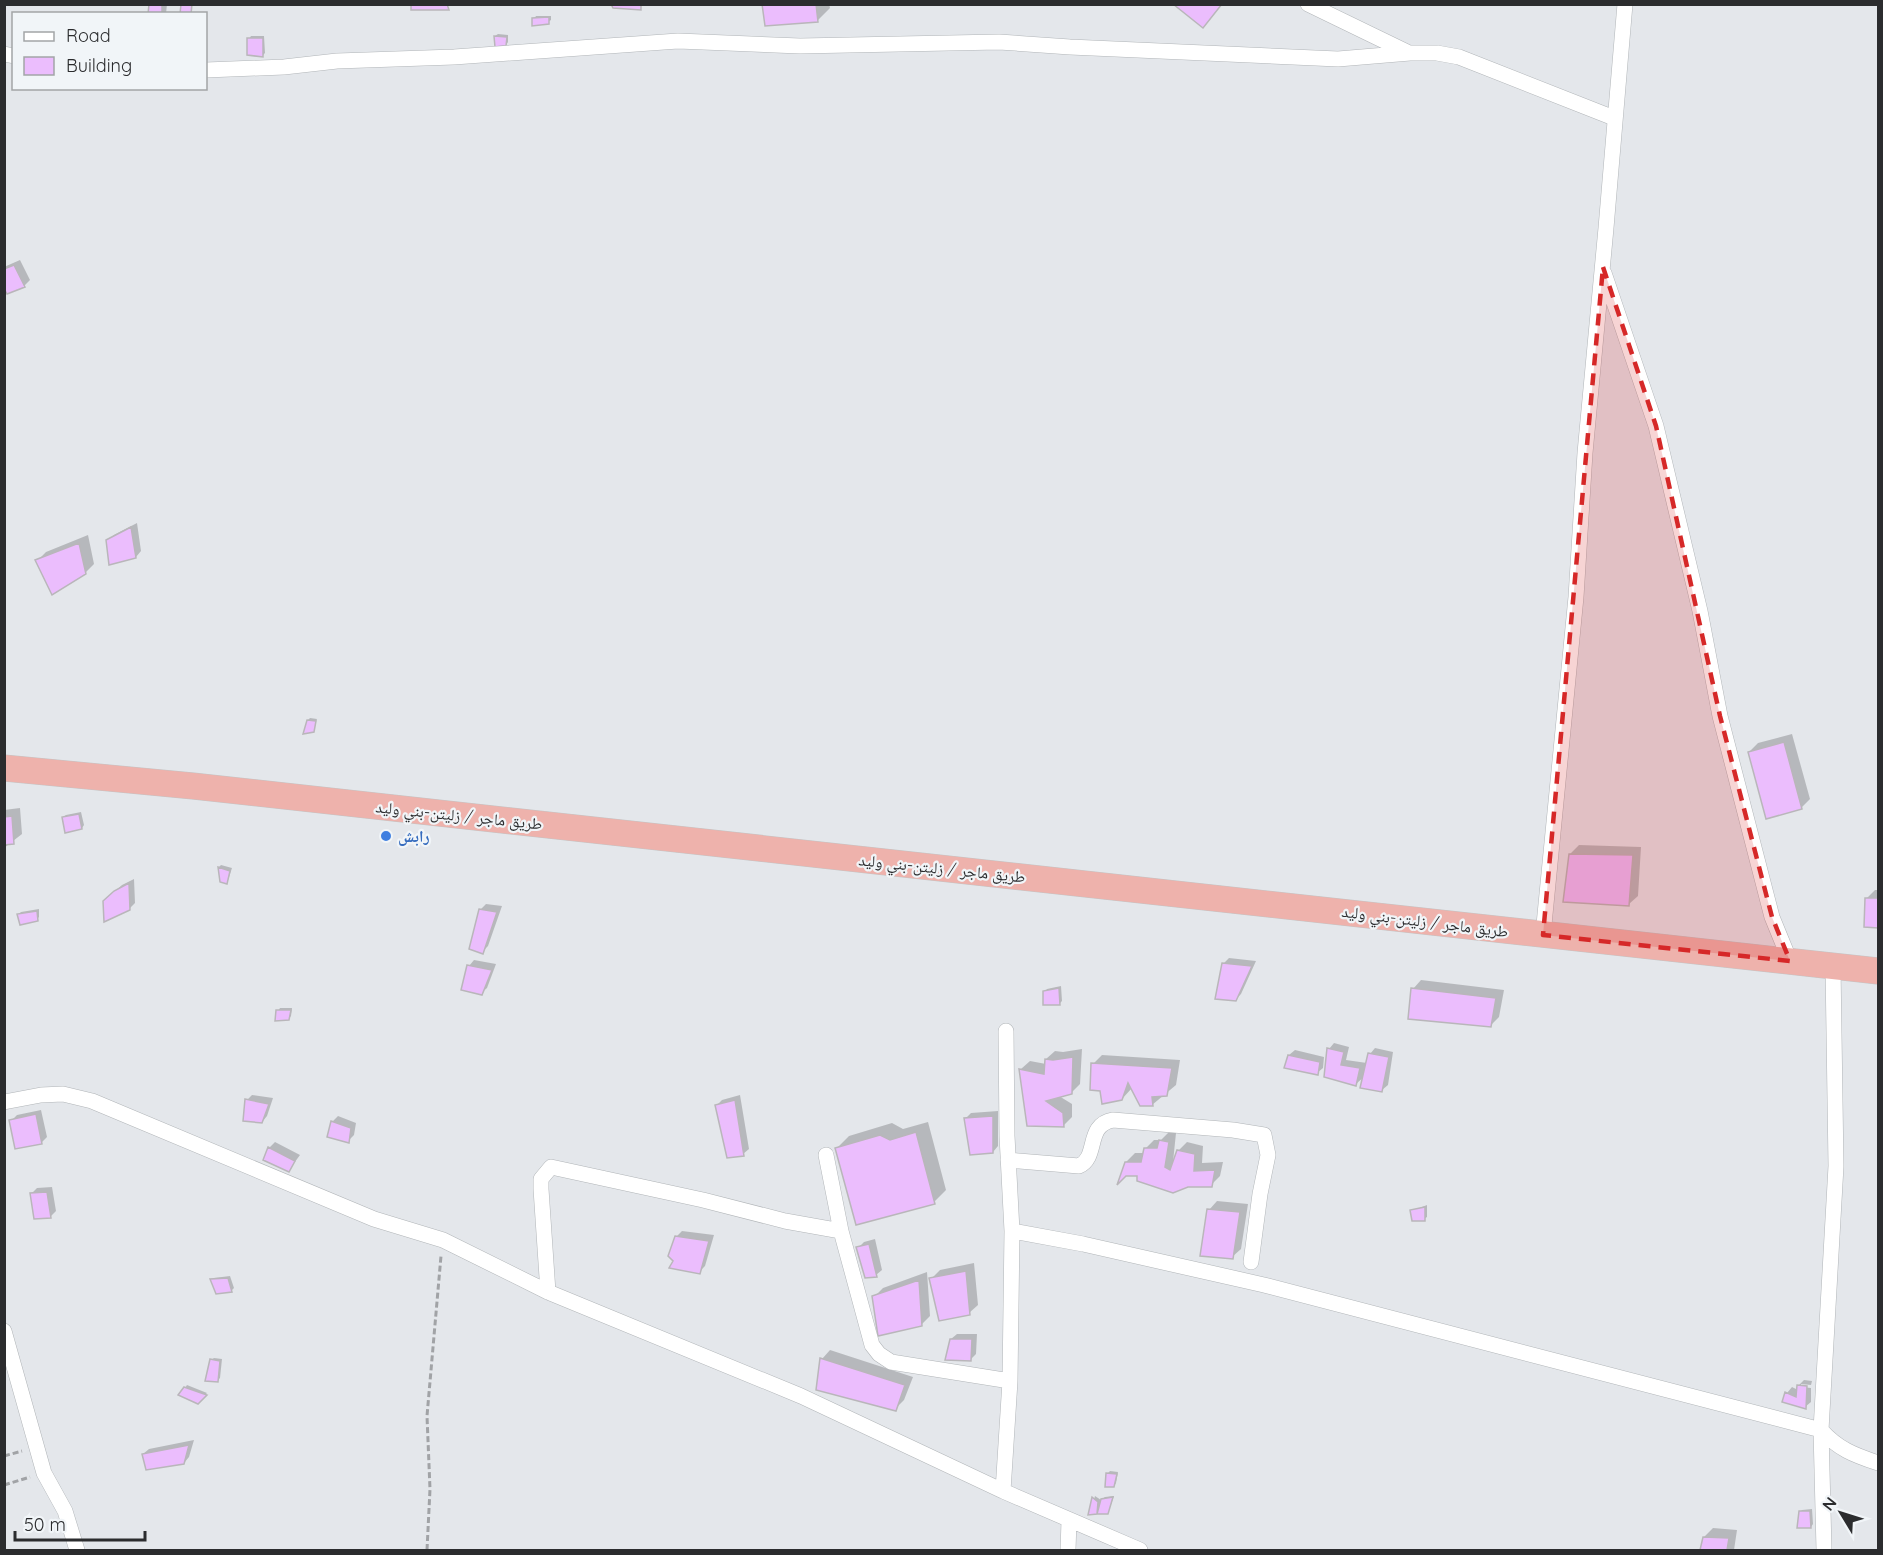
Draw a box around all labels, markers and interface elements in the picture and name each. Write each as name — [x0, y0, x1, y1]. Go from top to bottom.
legend — [12, 12, 207, 90]
text: Road — [66, 24, 111, 47]
text: Building — [66, 54, 132, 77]
street label: طريق ماجر / زليتن-بني وليد — [374, 796, 543, 837]
place label: رابش — [398, 826, 430, 846]
marker: رابش — [379, 829, 393, 843]
street label: طريق ماجر / زليتن-بني وليد — [857, 849, 1026, 890]
street label: طريق ماجر / زليتن-بني وليد — [1340, 901, 1509, 944]
north arrow — [1811, 1483, 1871, 1543]
text: N — [1818, 1493, 1841, 1515]
scale bar — [15, 1504, 146, 1542]
text: 50 m — [24, 1513, 66, 1536]

